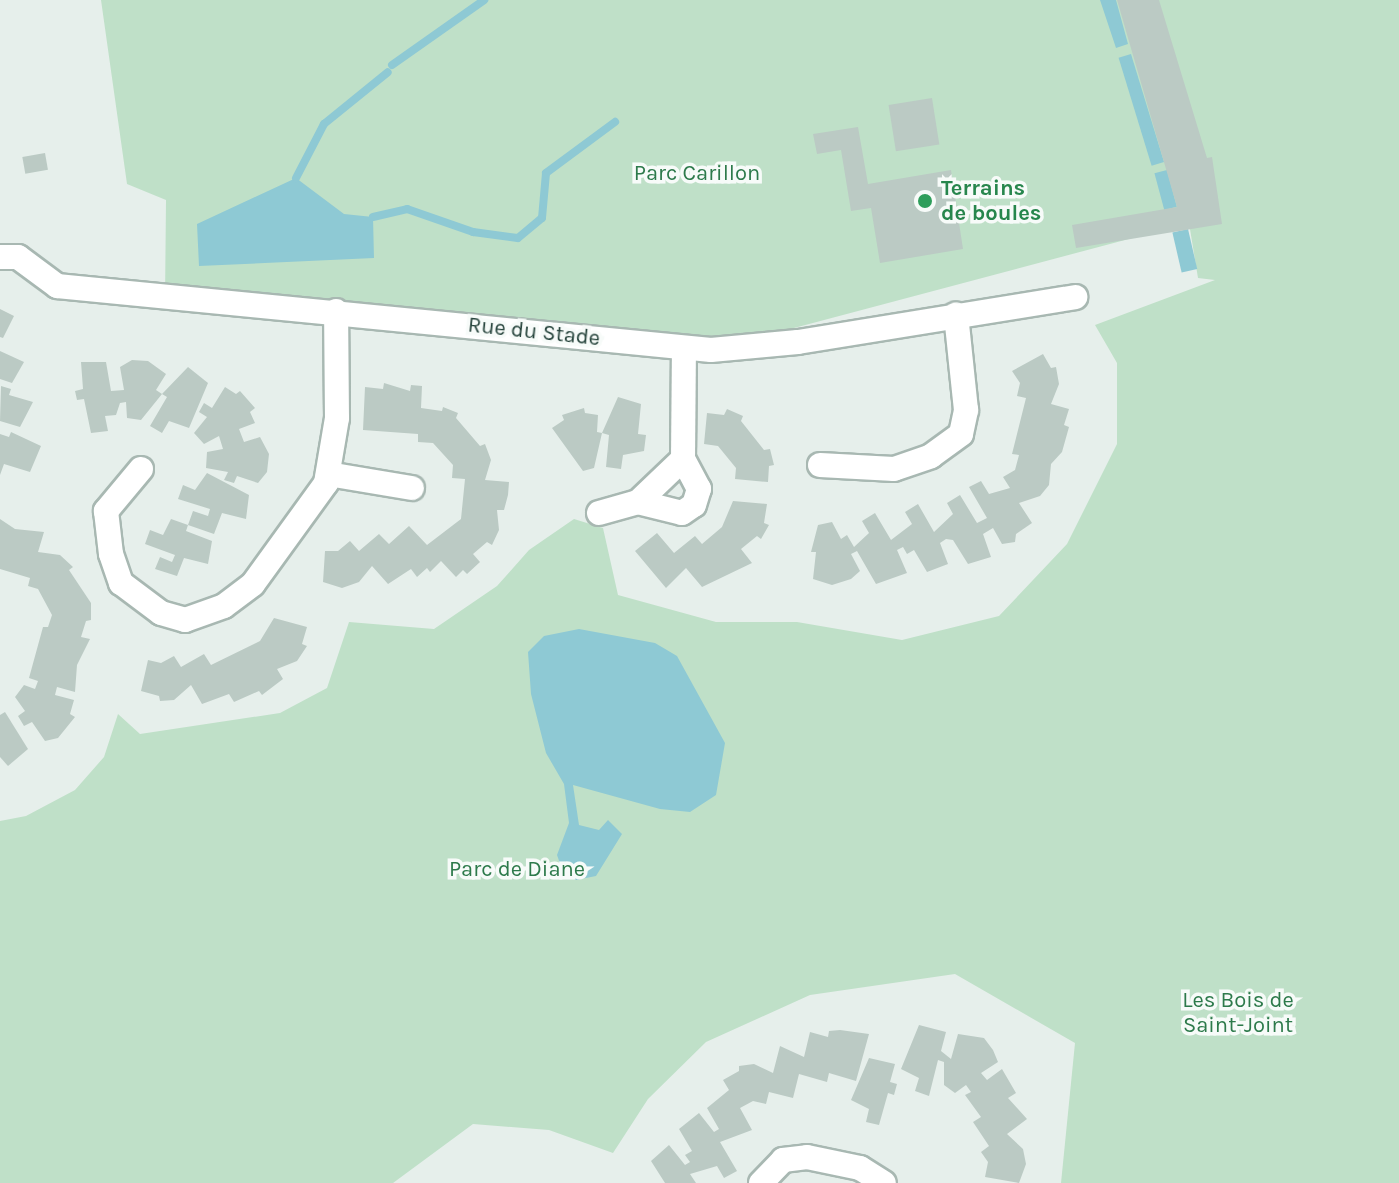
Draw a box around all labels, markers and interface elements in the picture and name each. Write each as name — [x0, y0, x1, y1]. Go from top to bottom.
park label: Parc Carillon — [634, 161, 760, 187]
place label: Terrains de boules — [941, 175, 1041, 226]
marker: Terrains de boules — [916, 192, 934, 210]
street label: Rue du Stade — [467, 312, 601, 352]
park label: Parc de Diane — [449, 857, 585, 883]
park label: Les Bois de Saint-Joint — [1182, 987, 1294, 1038]

